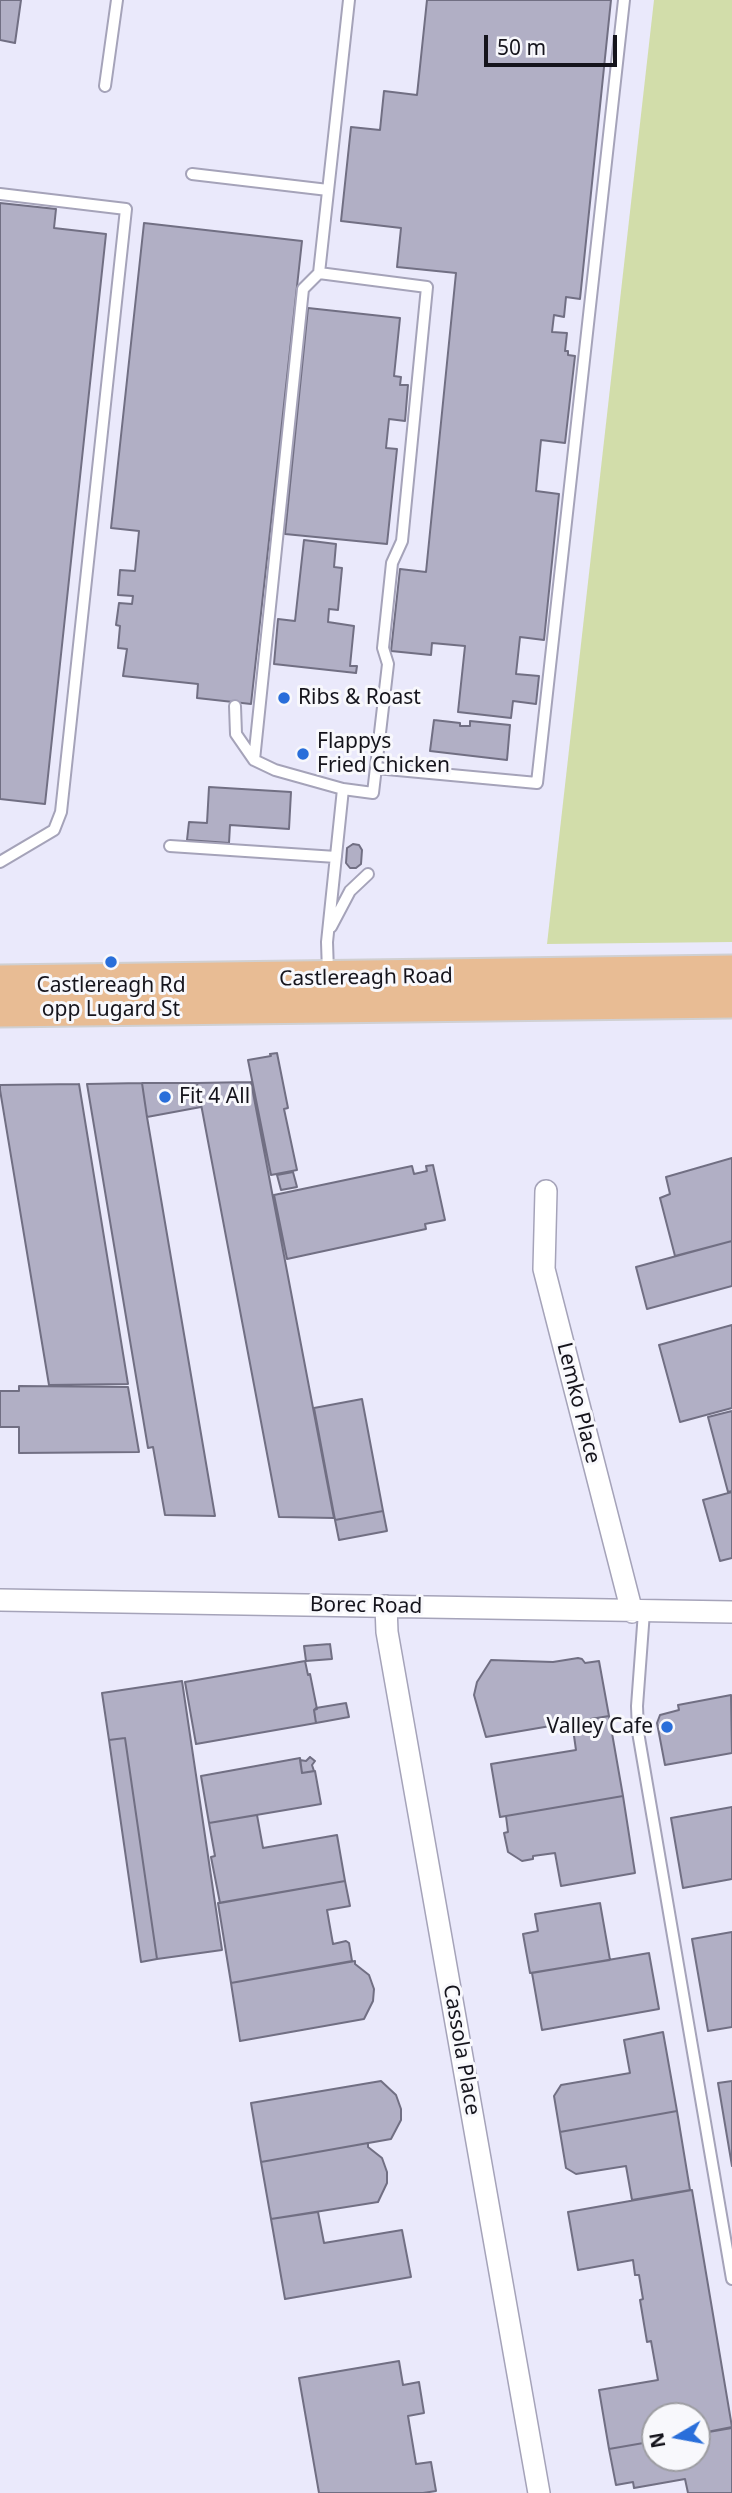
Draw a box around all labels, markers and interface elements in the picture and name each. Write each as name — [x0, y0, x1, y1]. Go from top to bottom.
scale bar — [487, 21, 620, 65]
text: 50 m — [497, 33, 546, 61]
place label: Ribs & Roast — [298, 685, 421, 711]
marker: Ribs & Roast — [276, 690, 292, 706]
place label: Flappys Fried Chicken — [317, 729, 450, 779]
marker: Flappys Fried Chicken — [295, 746, 311, 762]
marker: Castlereagh Rd opp Lugard St — [103, 954, 119, 970]
street label: Castlereagh Road — [279, 964, 453, 992]
place label: Castlereagh Rd opp Lugard St — [36, 973, 186, 1023]
place label: Fit 4 All — [179, 1084, 250, 1110]
marker: Fit 4 All — [157, 1089, 173, 1105]
street label: Lemko Place — [551, 1340, 605, 1466]
street label: Borec Road — [310, 1592, 422, 1620]
place label: Valley Cafe — [546, 1714, 653, 1740]
marker: Valley Cafe — [659, 1719, 675, 1735]
street label: Cassola Place — [437, 1983, 485, 2117]
north arrow — [641, 2402, 711, 2472]
text: N — [643, 2430, 671, 2450]

